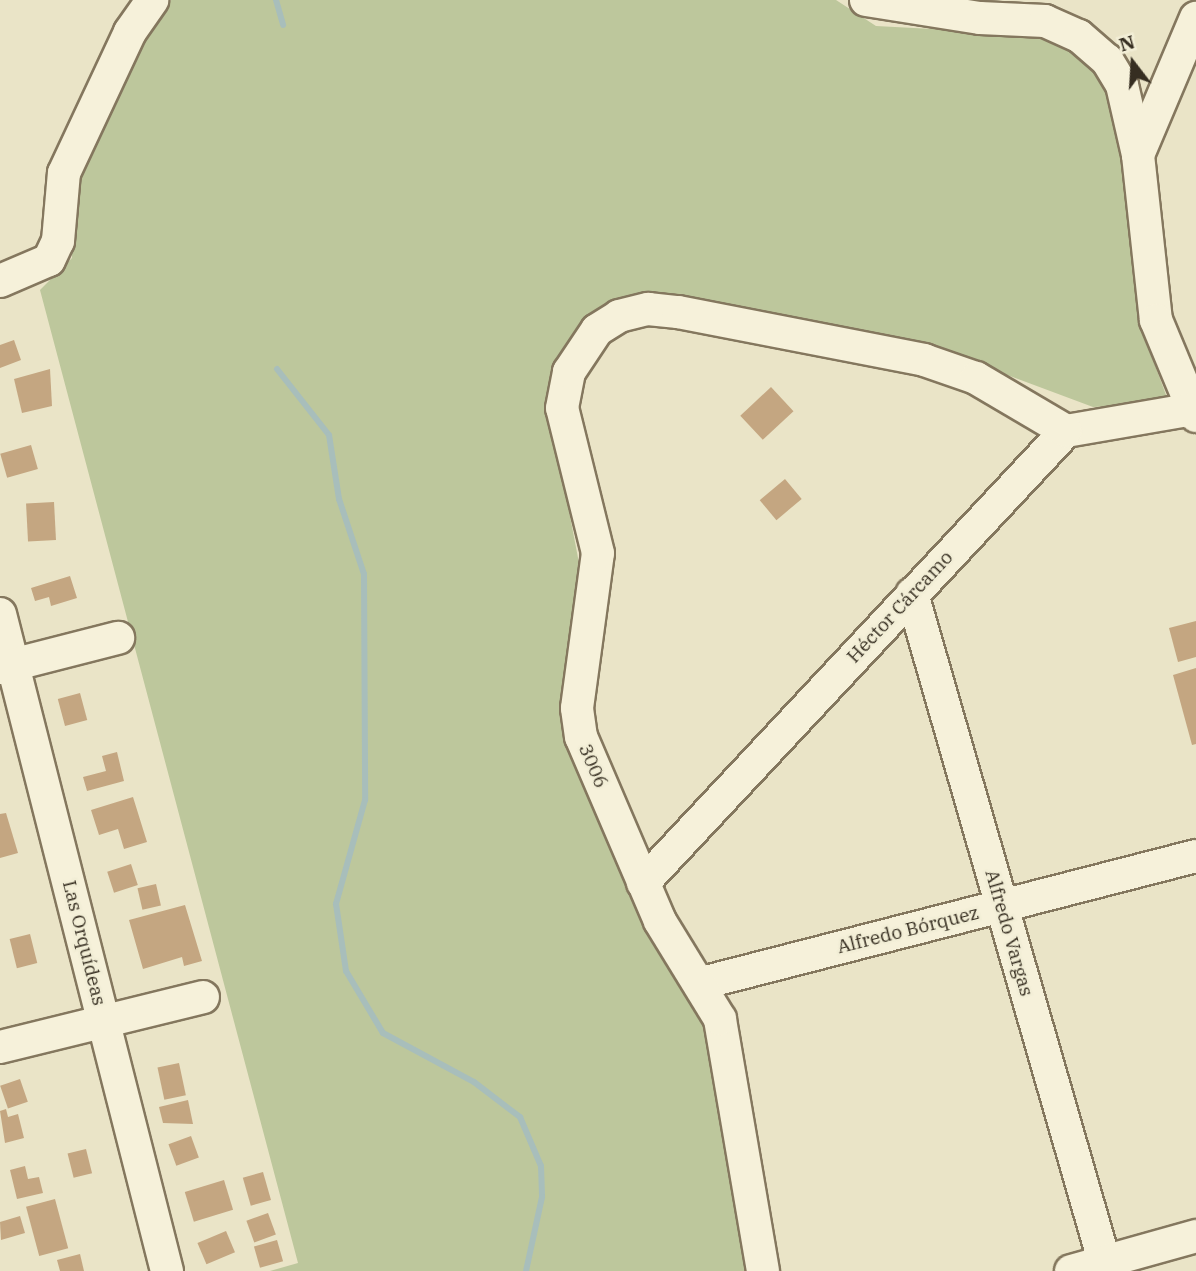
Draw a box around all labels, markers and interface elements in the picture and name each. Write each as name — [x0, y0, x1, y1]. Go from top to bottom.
north arrow — [1098, 28, 1168, 98]
text: N — [1116, 29, 1138, 57]
street label: Héctor Cárcamo — [842, 546, 958, 668]
street label: 3006 — [574, 741, 612, 791]
street label: Alfredo Vargas — [980, 867, 1038, 999]
street label: Las Orquídeas — [57, 878, 111, 1008]
street label: Alfredo Bórquez — [835, 901, 981, 959]

